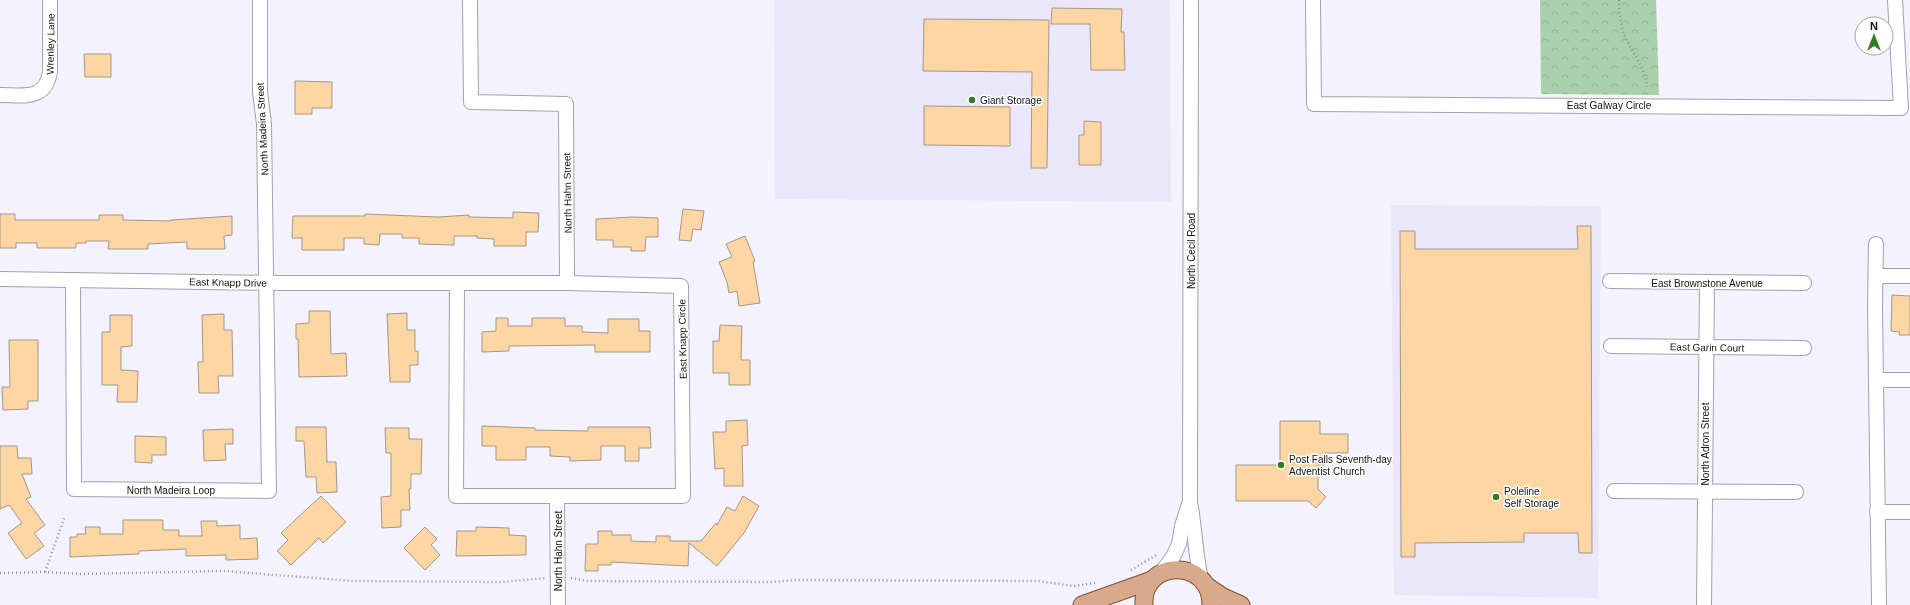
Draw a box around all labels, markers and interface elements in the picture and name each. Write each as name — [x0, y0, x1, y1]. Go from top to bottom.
street label: Wrenley Lane — [44, 13, 57, 75]
north arrow — [1854, 16, 1894, 56]
text: N — [1870, 20, 1878, 32]
street label: North Madeira Street — [255, 82, 270, 176]
marker: Giant Storage — [967, 95, 977, 105]
place label: Giant Storage — [980, 95, 1042, 106]
street label: East Galway Circle — [1567, 100, 1652, 111]
street label: North Hahn Street — [561, 152, 574, 233]
street label: North Cecil Road — [1186, 213, 1197, 289]
street label: East Knapp Drive — [189, 276, 267, 289]
street label: East Brownstone Avenue — [1651, 278, 1763, 289]
street label: East Knapp Circle — [676, 298, 689, 379]
street label: East Garin Court — [1670, 341, 1745, 354]
street label: North Adron Street — [1700, 402, 1711, 485]
place label: Post Falls Seventh-day Adventist Church — [1289, 454, 1392, 477]
marker: Post Falls Seventh-day Adventist Church — [1276, 460, 1286, 470]
street label: North Madeira Loop — [127, 485, 216, 496]
place label: Poleline Self Storage — [1504, 486, 1559, 509]
marker: Poleline Self Storage — [1491, 492, 1501, 502]
street label: North Hahn Street — [553, 510, 564, 591]

